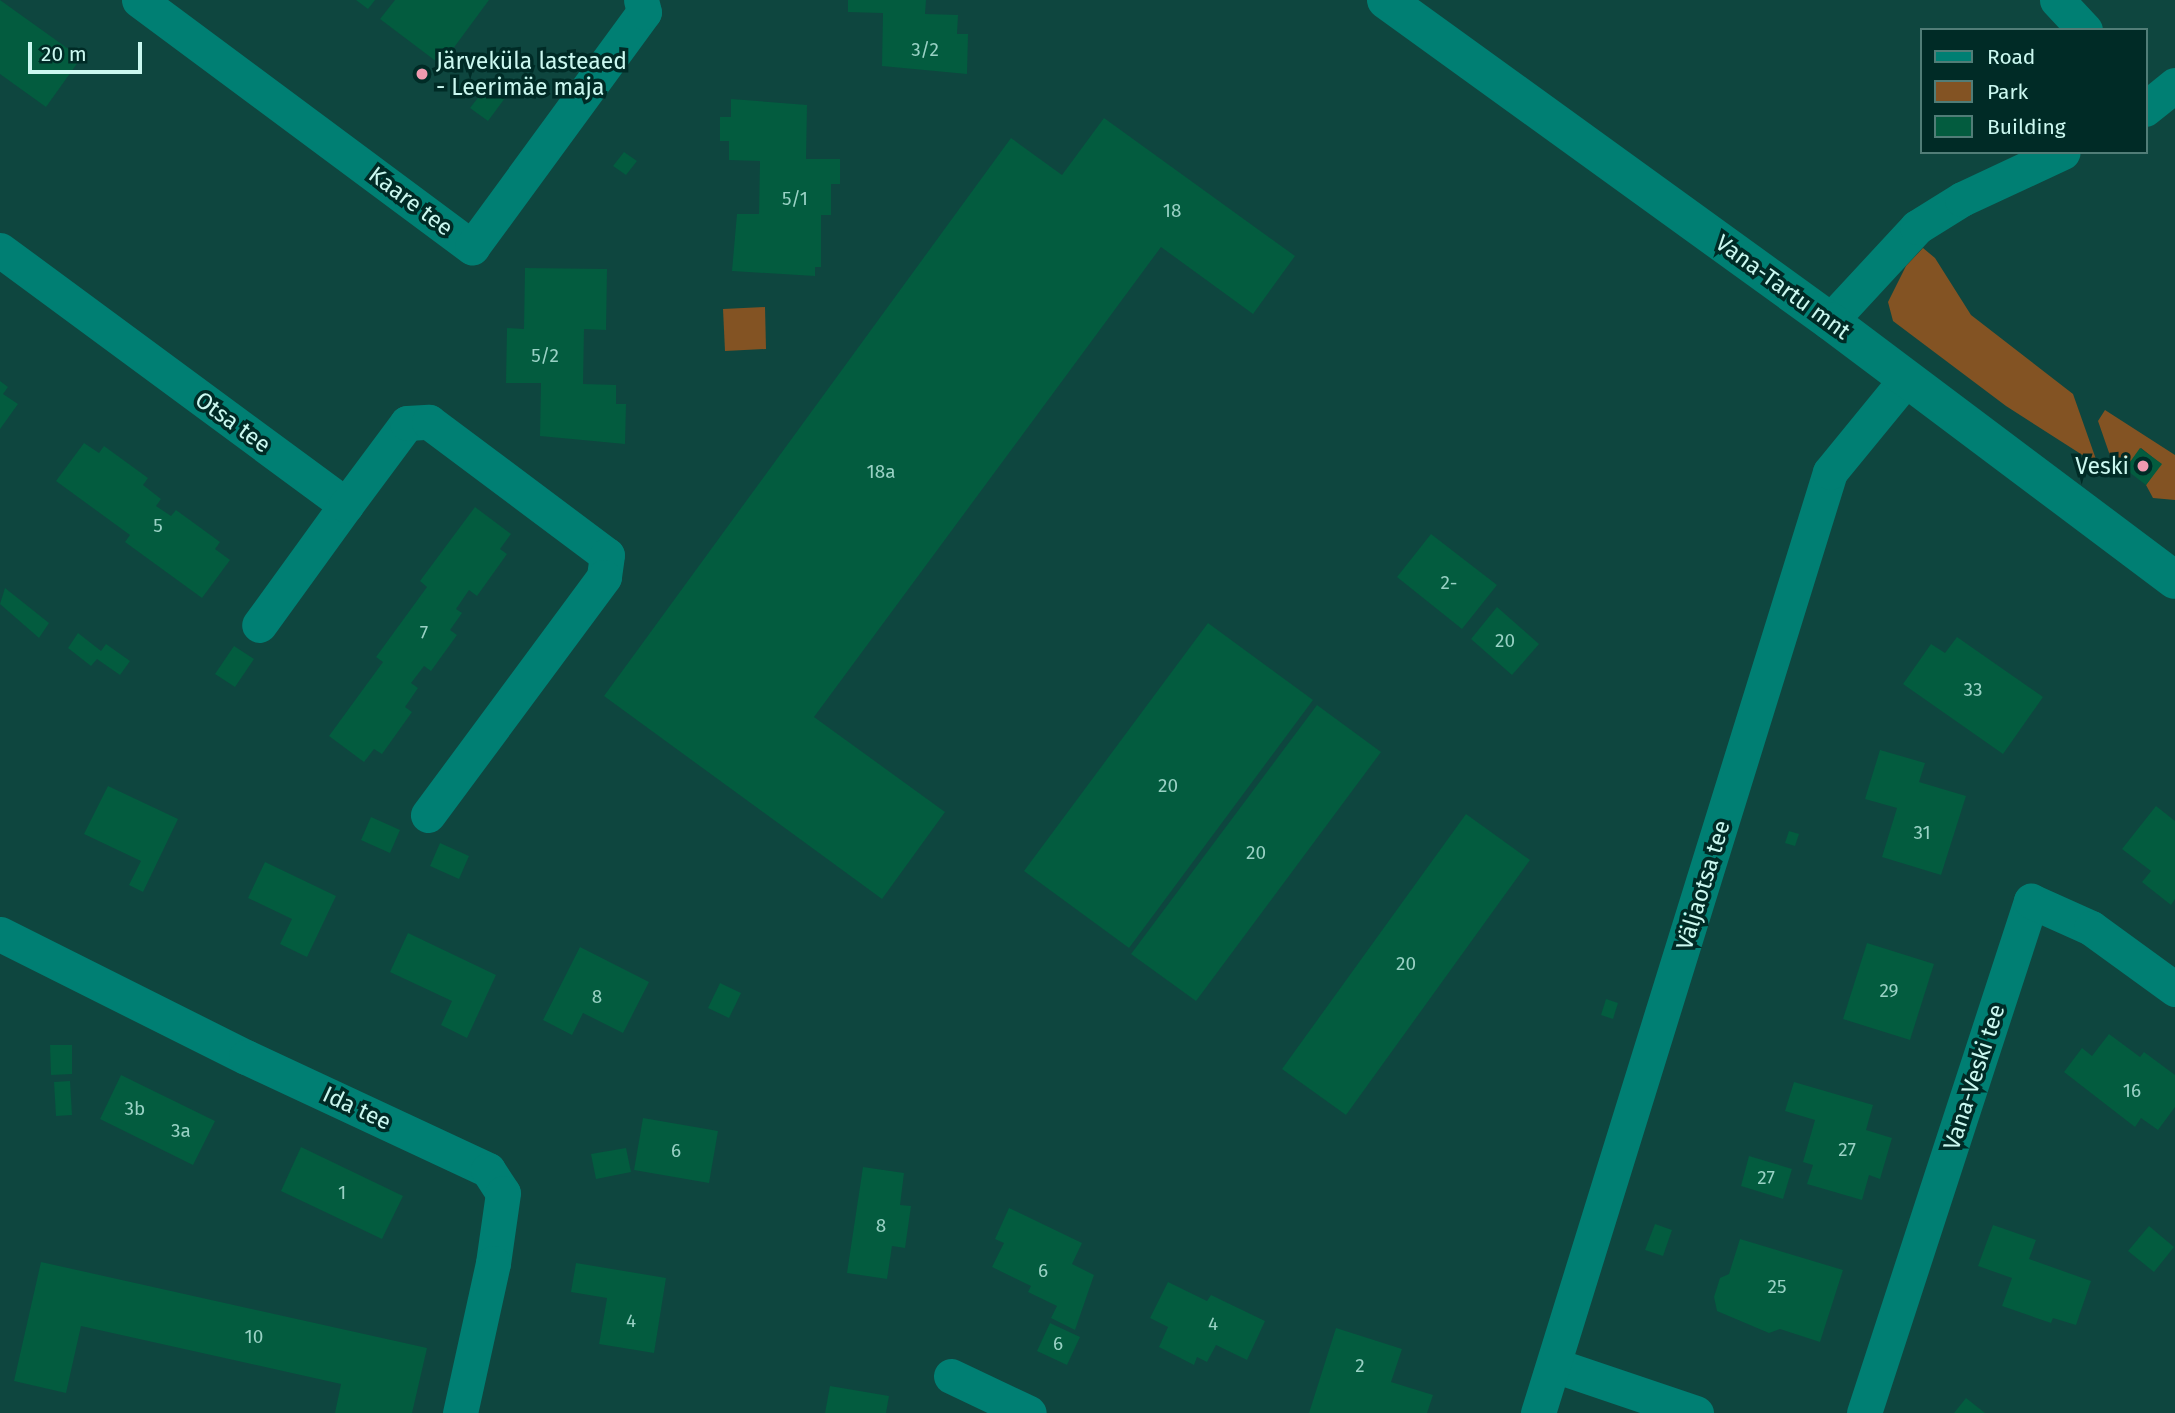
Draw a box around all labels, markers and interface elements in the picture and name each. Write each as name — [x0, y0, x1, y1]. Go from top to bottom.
scale bar — [32, 28, 145, 72]
legend — [1920, 28, 2147, 154]
house number: 3/2 — [911, 39, 939, 61]
text: 20 m — [41, 41, 87, 67]
text: Road — [1987, 44, 2035, 70]
place label: Järveküla lasteaed - Leerimäe maja — [436, 47, 627, 101]
marker: Järveküla lasteaed - Leerimäe maja — [414, 66, 430, 82]
text: Park — [1987, 79, 2028, 105]
text: Building — [1987, 114, 2066, 140]
street label: Kaare tee — [364, 160, 458, 242]
house number: 5/1 — [782, 188, 808, 210]
house number: 18 — [1163, 200, 1181, 222]
street label: Vana-Tartu mnt — [1710, 229, 1856, 345]
house number: 5/2 — [531, 345, 559, 367]
street label: Otsa tee — [190, 385, 276, 459]
place label: Veski — [2075, 452, 2129, 480]
marker: Veski — [2135, 458, 2151, 474]
house number: 18a — [866, 461, 896, 483]
house number: 5 — [153, 515, 163, 537]
house number: 2- — [1440, 572, 1458, 594]
house number: 7 — [420, 622, 428, 644]
house number: 20 — [1495, 630, 1515, 652]
house number: 33 — [1964, 679, 1982, 701]
house number: 20 — [1158, 775, 1178, 797]
street label: Väljaotsa tee — [1670, 817, 1736, 953]
house number: 31 — [1913, 822, 1931, 844]
house number: 20 — [1246, 842, 1266, 864]
house number: 20 — [1396, 953, 1416, 975]
house number: 29 — [1879, 980, 1899, 1002]
house number: 8 — [592, 986, 602, 1008]
street label: Vana-Veski tee — [1937, 1001, 2011, 1153]
street label: Ida tee — [318, 1080, 396, 1136]
house number: 16 — [2123, 1080, 2141, 1102]
house number: 3b — [125, 1098, 145, 1120]
house number: 3a — [171, 1120, 191, 1142]
house number: 27 — [1838, 1139, 1856, 1161]
house number: 6 — [671, 1140, 681, 1162]
house number: 27 — [1757, 1167, 1775, 1189]
house number: 1 — [338, 1182, 346, 1204]
house number: 8 — [876, 1215, 886, 1237]
house number: 6 — [1038, 1260, 1048, 1282]
house number: 25 — [1768, 1276, 1786, 1298]
house number: 4 — [626, 1310, 636, 1332]
house number: 4 — [1208, 1313, 1218, 1335]
house number: 10 — [245, 1326, 263, 1348]
house number: 6 — [1053, 1333, 1063, 1355]
house number: 2 — [1355, 1355, 1365, 1377]

